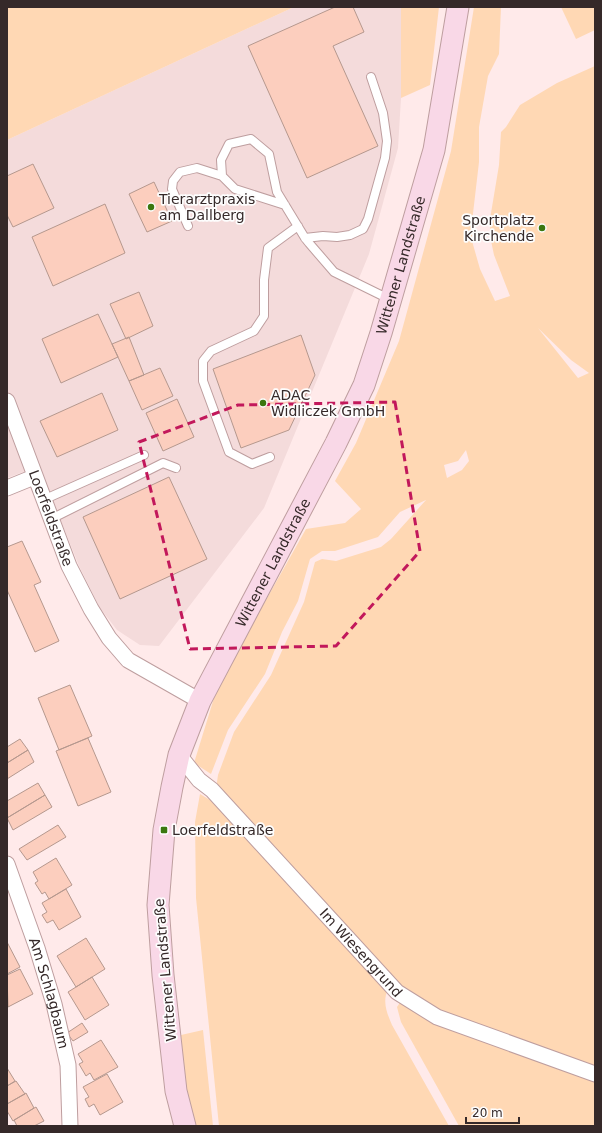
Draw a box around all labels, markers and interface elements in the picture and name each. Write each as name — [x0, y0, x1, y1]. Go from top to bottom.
place label: Tierarztpraxis am Dallberg — [158, 191, 255, 223]
street label: Wittener Landstraße — [373, 194, 428, 336]
marker: Tierarztpraxis am Dallberg — [146, 202, 156, 212]
place label: Sportplatz Kirchende — [462, 212, 534, 244]
marker: Sportplatz Kirchende — [537, 223, 547, 233]
place label: ADAC Widliczek GmbH — [271, 387, 385, 419]
marker: ADAC Widliczek GmbH — [258, 398, 268, 408]
street label: Loerfeldstraße — [26, 468, 76, 568]
street label: Wittener Landstraße — [232, 496, 313, 630]
place label: Loerfeldstraße — [172, 822, 273, 838]
marker: Loerfeldstraße — [159, 825, 169, 835]
street label: Wittener Landstraße — [151, 898, 179, 1042]
street label: Im Wiesengrund — [316, 905, 406, 1000]
street label: Am Schlagbaum — [26, 935, 72, 1050]
scale bar — [466, 1099, 519, 1125]
text: 20 m — [472, 1106, 503, 1120]

